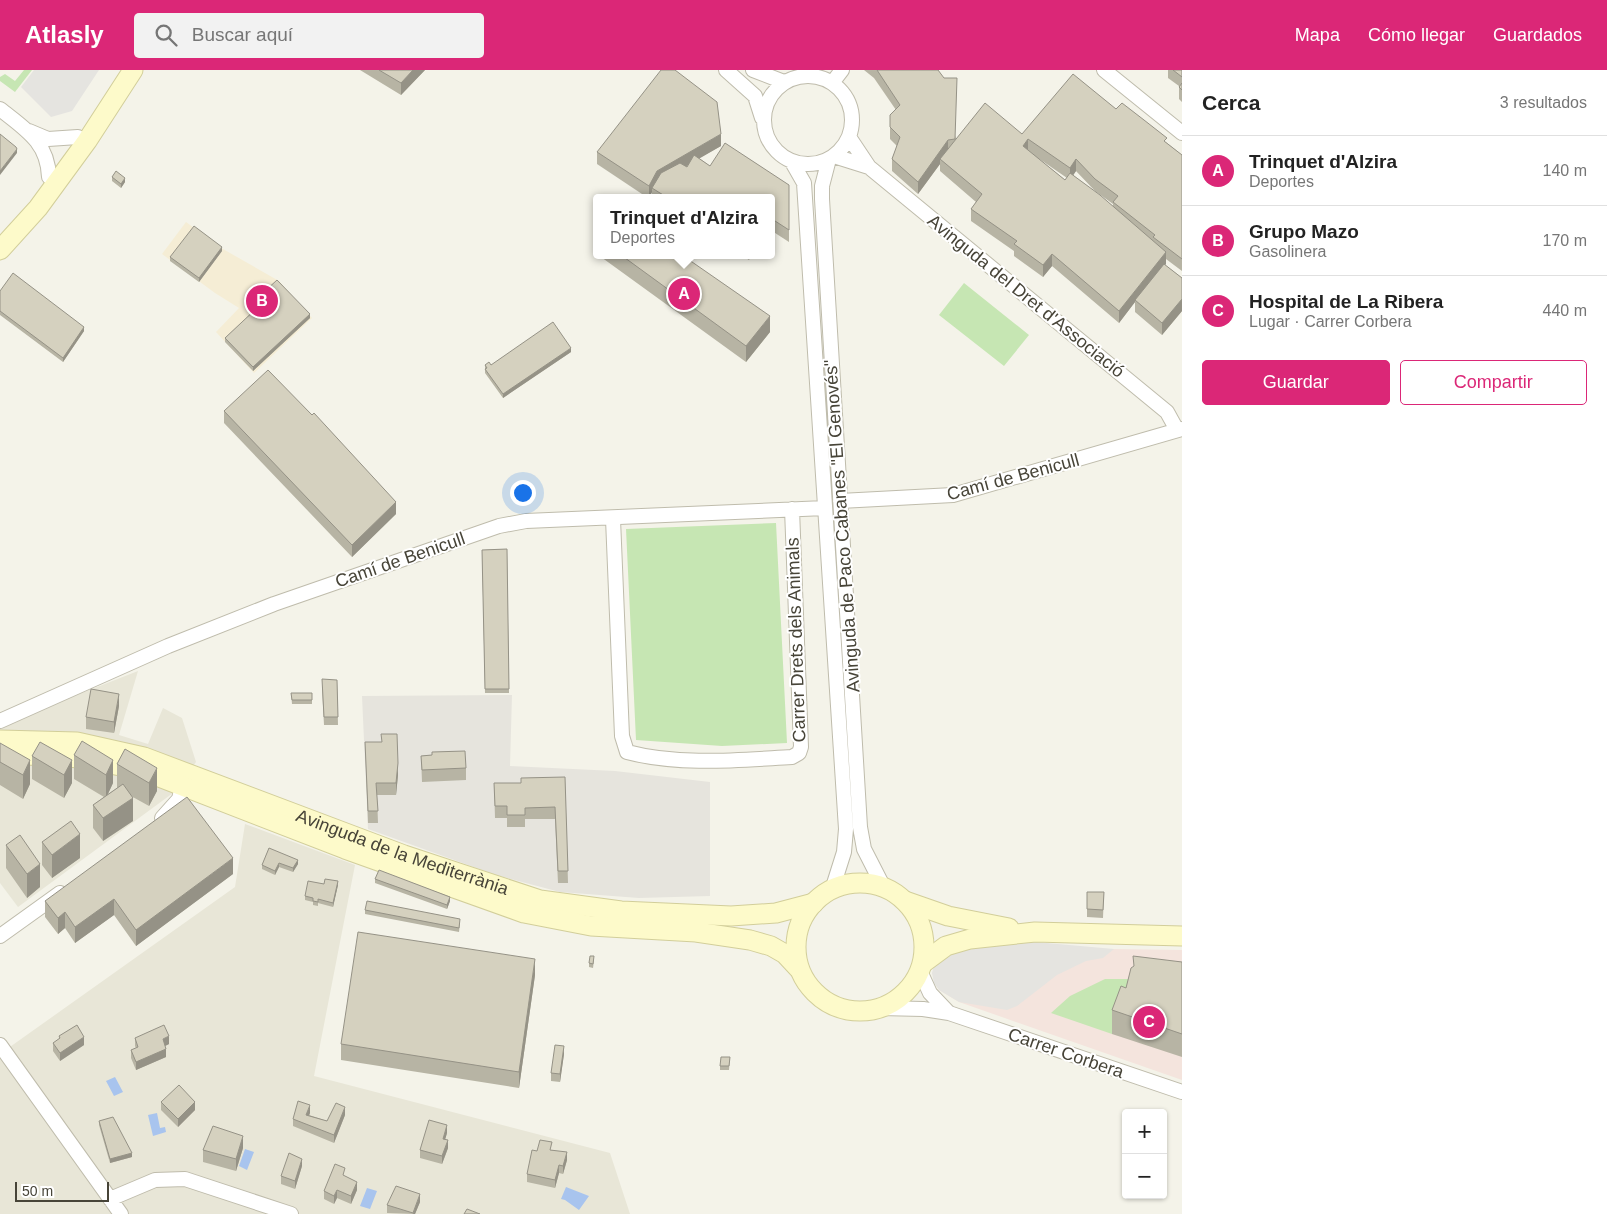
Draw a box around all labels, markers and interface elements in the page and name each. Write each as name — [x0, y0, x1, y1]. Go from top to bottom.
search box — [134, 13, 484, 58]
text: Atlasly — [25, 21, 104, 48]
icon: search — [152, 21, 180, 49]
text: Buscar aquí — [192, 24, 293, 45]
text: Mapa — [1295, 25, 1340, 45]
text: Cómo llegar — [1368, 25, 1465, 45]
text: Guardados — [1493, 25, 1582, 45]
text: Cerca — [1202, 91, 1260, 114]
text: 3 resultados — [1500, 94, 1587, 111]
text: Trinquet d'Alzira — [1249, 151, 1397, 172]
text: A — [1212, 162, 1224, 179]
text: 140 m — [1543, 162, 1587, 179]
text: Deportes — [1249, 173, 1314, 190]
popup — [593, 194, 775, 259]
text: Trinquet d'Alzira — [610, 207, 758, 228]
street label: Avinguda del Dret d'Associació — [924, 210, 1128, 382]
text: Grupo Mazo — [1249, 221, 1359, 242]
text: Deportes — [610, 229, 675, 246]
text: B — [1212, 232, 1224, 249]
text: 170 m — [1543, 232, 1587, 249]
text: Gasolinera — [1249, 243, 1326, 260]
pin: A — [668, 275, 700, 313]
pin: B — [246, 282, 278, 320]
text: Hospital de La Ribera — [1249, 291, 1443, 312]
text: C — [1212, 302, 1224, 319]
text: 440 m — [1543, 302, 1587, 319]
text: Lugar · Carrer Corbera — [1249, 313, 1412, 330]
street label: Avinguda de Paco Cabanes "El Genovés" — [820, 359, 864, 693]
button: Guardar — [1202, 360, 1390, 405]
button: Compartir — [1400, 360, 1587, 405]
street label: Camí de Benicull — [945, 450, 1081, 504]
your location — [510, 480, 536, 506]
street label: Camí de Benicull — [332, 528, 468, 592]
street label: Carrer Drets dels Animals — [782, 537, 810, 743]
street label: Avinguda de la Mediterrània — [293, 805, 512, 899]
pin: C — [1133, 1003, 1165, 1041]
street label: Carrer Corbera — [1006, 1024, 1127, 1082]
map controls — [1122, 1109, 1167, 1199]
button: + — [1122, 1109, 1167, 1154]
button: − — [1122, 1154, 1167, 1199]
scale bar — [15, 1179, 109, 1202]
text: 50 m — [22, 1183, 53, 1199]

